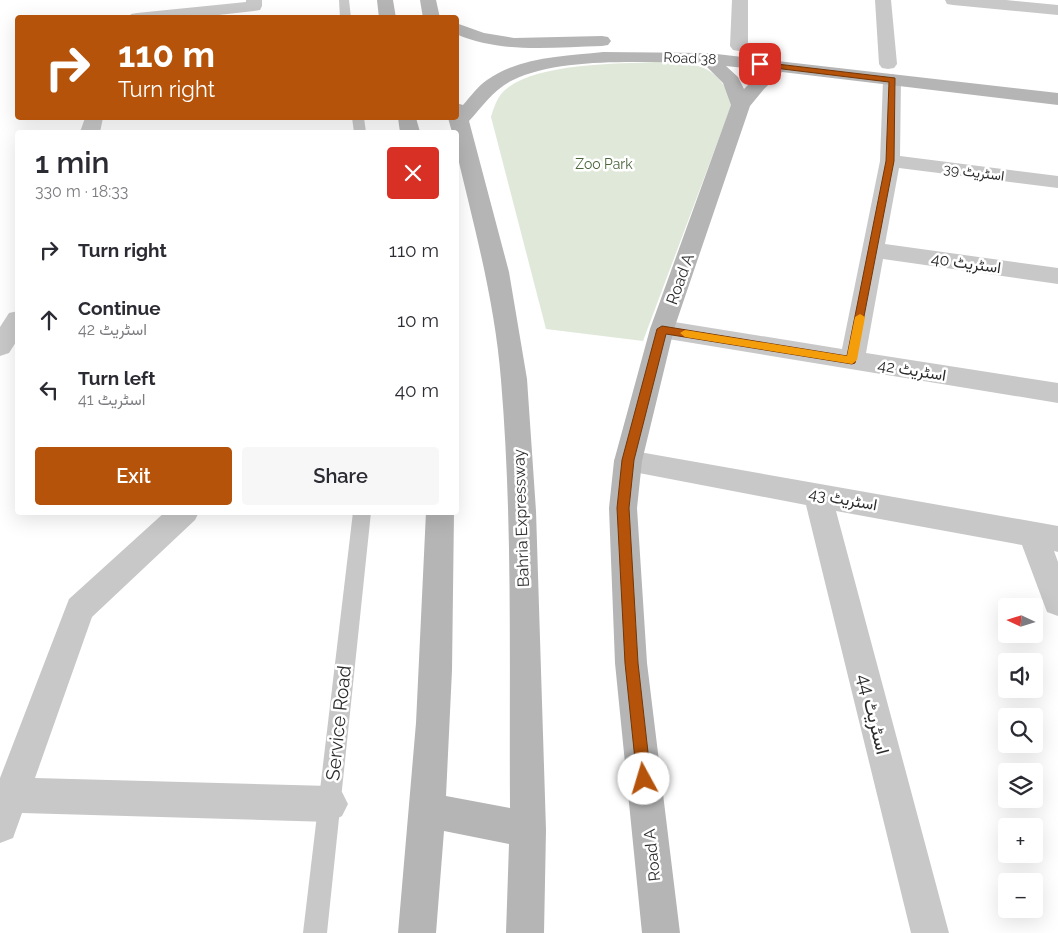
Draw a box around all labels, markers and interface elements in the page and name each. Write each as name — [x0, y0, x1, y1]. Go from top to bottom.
text: 110 m — [118, 34, 215, 75]
icon: right — [35, 35, 100, 100]
pin — [739, 43, 781, 85]
street label: Road 38 — [663, 49, 717, 67]
icon: arrive — [746, 50, 774, 78]
text: Turn right — [118, 76, 215, 102]
text: 1 min — [35, 145, 110, 180]
button: close — [387, 147, 439, 199]
park label: Zoo Park — [575, 156, 633, 172]
street label: اسٹریٹ 39 — [943, 160, 1005, 185]
text: 330 m · 18:33 — [35, 182, 128, 201]
icon: right — [35, 236, 63, 264]
text: Turn right — [78, 239, 167, 261]
text: 110 m — [389, 239, 439, 261]
street label: اسٹریٹ 40 — [930, 249, 1002, 278]
street label: Road A — [662, 251, 698, 307]
text: Continue — [78, 297, 161, 319]
icon: ahead — [35, 306, 63, 334]
text: 10 m — [397, 309, 439, 331]
text: اسٹریٹ 42 — [78, 320, 147, 339]
street label: اسٹریٹ 42 — [876, 355, 948, 386]
text: Turn left — [78, 367, 155, 389]
icon: left — [35, 376, 63, 404]
text: 40 m — [395, 379, 439, 401]
text: اسٹریٹ 41 — [78, 390, 145, 409]
button: Exit — [35, 447, 232, 505]
button: Share — [242, 447, 439, 505]
street label: Bahria Expressway — [509, 448, 533, 587]
street label: اسٹریٹ 43 — [807, 484, 879, 515]
north arrow — [998, 598, 1042, 642]
map controls — [998, 598, 1043, 918]
button: sound — [998, 653, 1043, 698]
street label: Service Road — [321, 664, 355, 782]
street label: اسٹریٹ 44 — [852, 671, 895, 757]
button: search — [998, 708, 1043, 753]
position arrow — [617, 752, 669, 804]
button: layers — [998, 763, 1043, 808]
button: + — [998, 818, 1043, 863]
street label: Road A — [640, 828, 664, 882]
button: − — [998, 873, 1043, 918]

